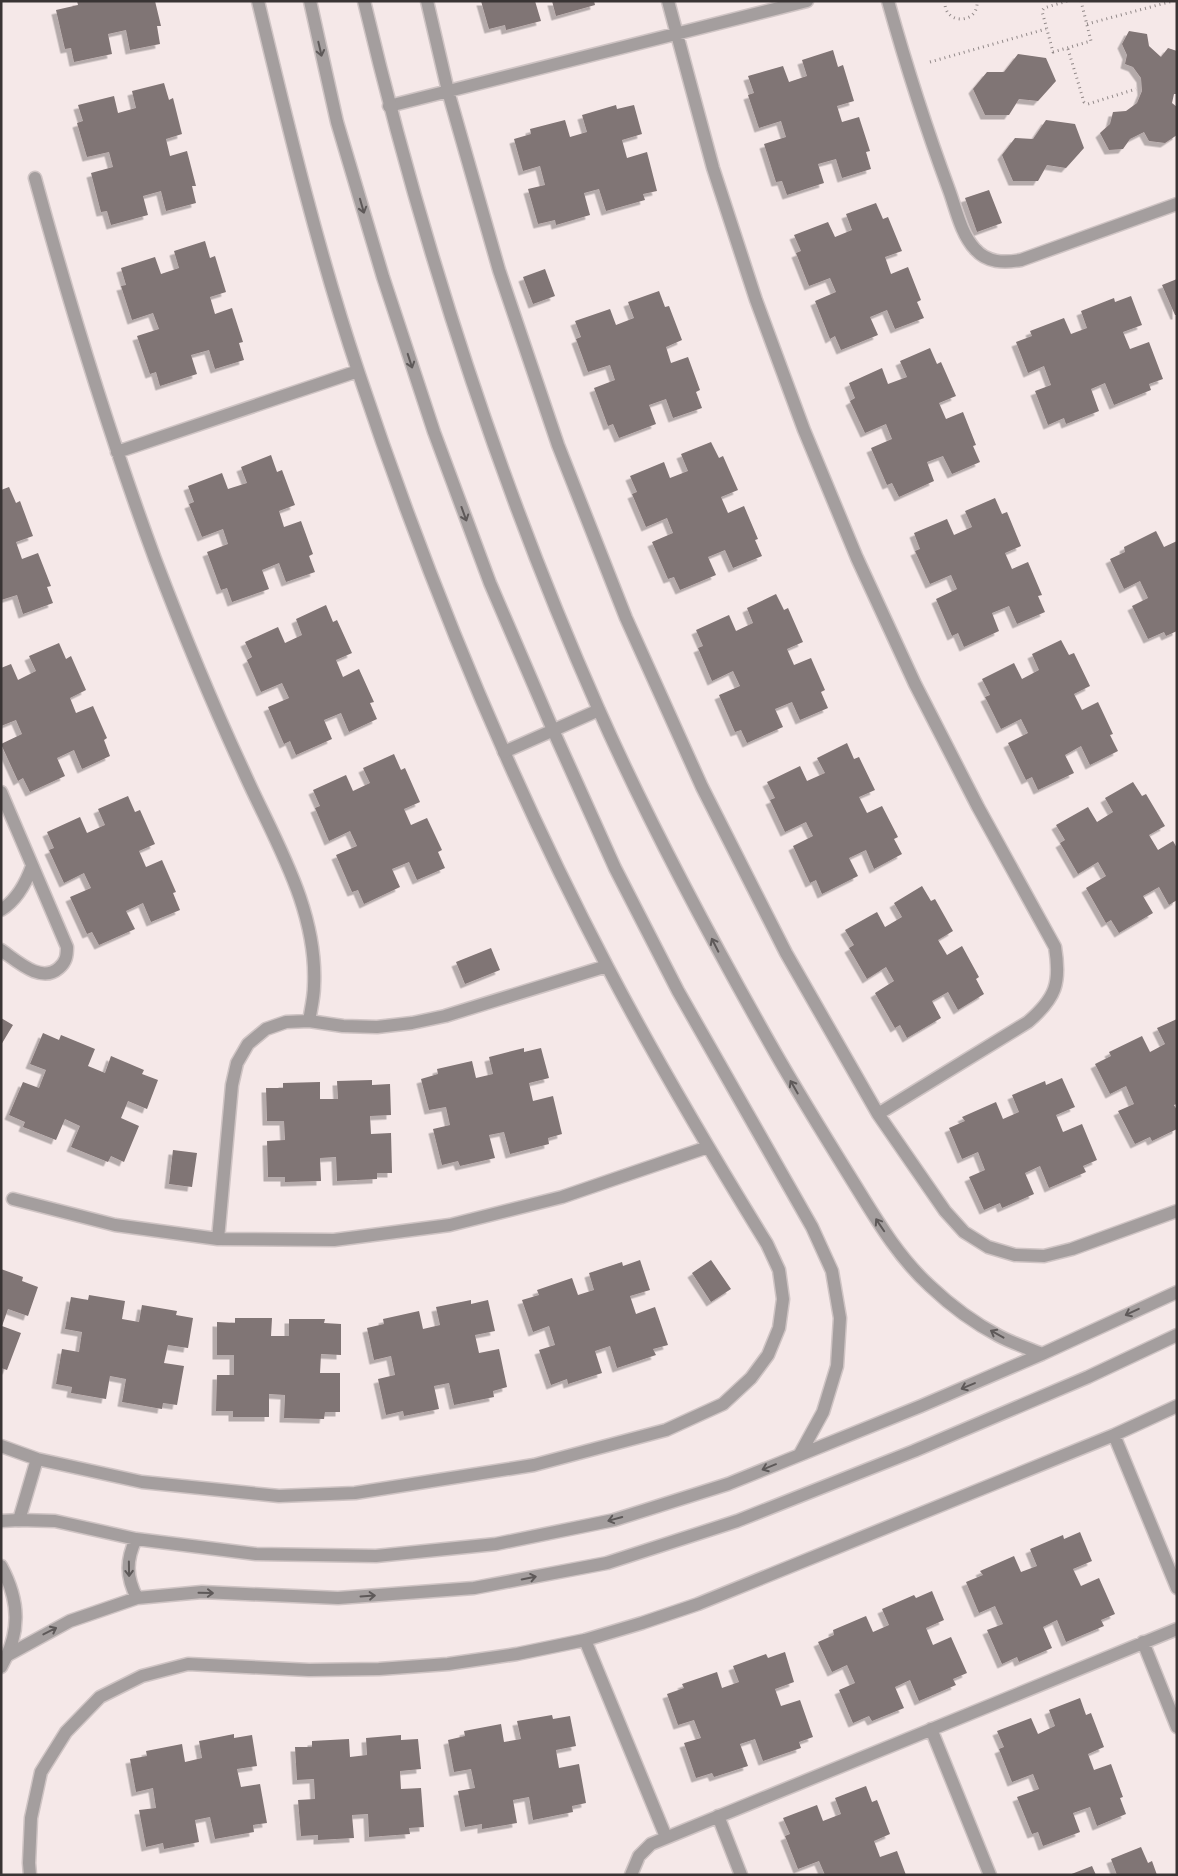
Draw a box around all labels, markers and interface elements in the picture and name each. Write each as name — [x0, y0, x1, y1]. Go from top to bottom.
one-way arrow — [316, 40, 325, 56]
one-way arrow — [357, 197, 367, 213]
one-way arrow — [406, 353, 416, 369]
one-way arrow — [460, 506, 470, 521]
one-way arrow — [710, 938, 719, 953]
one-way arrow — [789, 1080, 799, 1094]
one-way arrow — [875, 1218, 885, 1232]
one-way arrow — [1125, 1308, 1140, 1318]
one-way arrow — [991, 1329, 1005, 1339]
one-way arrow — [961, 1381, 976, 1391]
one-way arrow — [762, 1462, 777, 1472]
one-way arrow — [608, 1515, 624, 1524]
one-way arrow — [124, 1560, 134, 1576]
one-way arrow — [521, 1572, 537, 1582]
one-way arrow — [198, 1588, 214, 1597]
one-way arrow — [360, 1592, 376, 1601]
one-way arrow — [42, 1626, 57, 1635]

